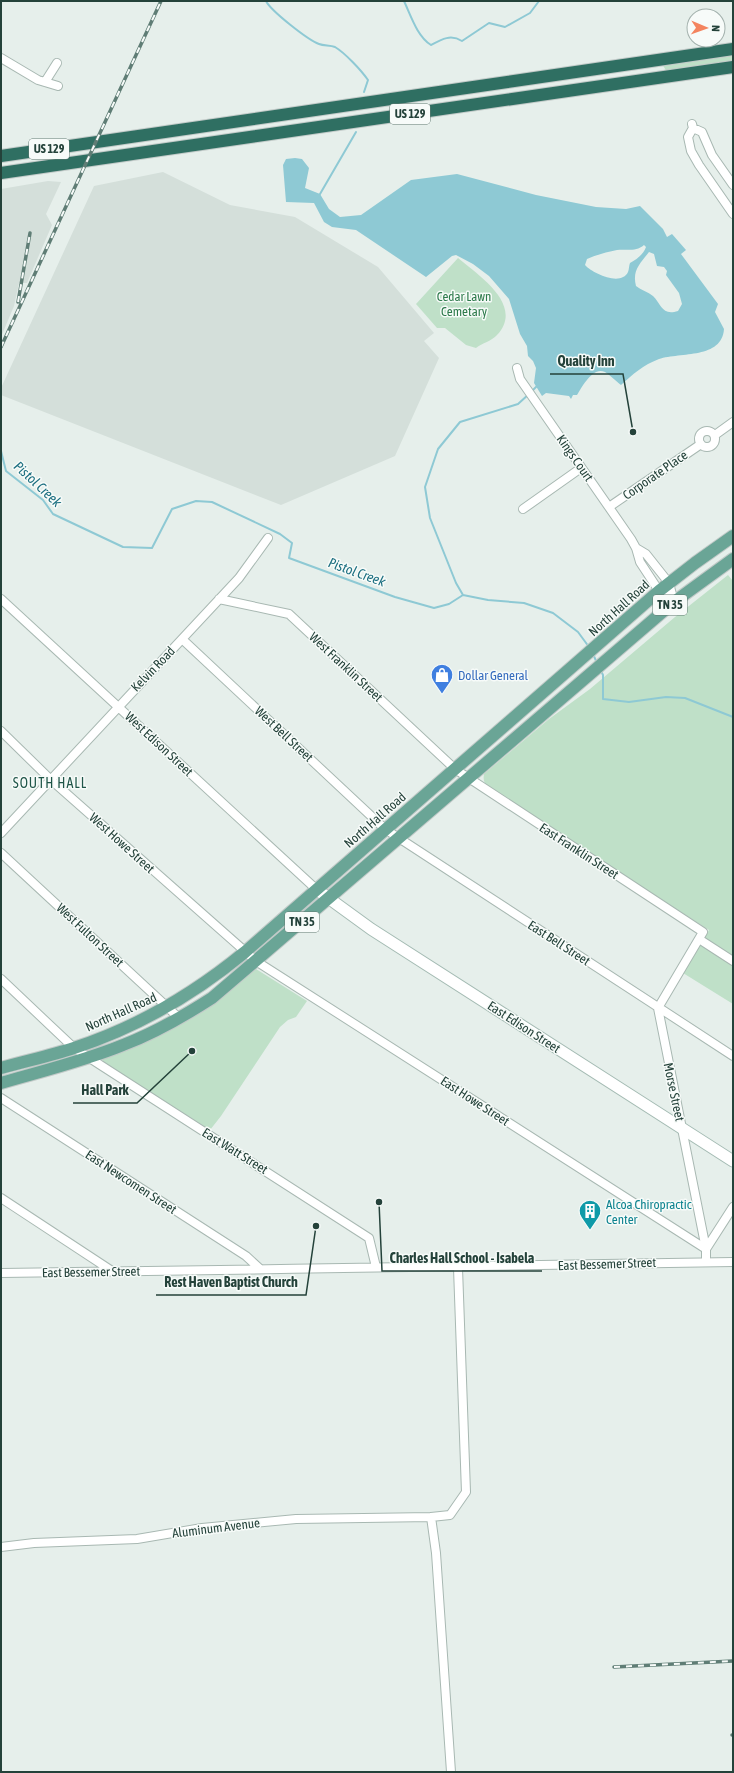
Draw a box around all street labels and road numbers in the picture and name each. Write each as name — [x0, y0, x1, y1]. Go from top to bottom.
road number: US 129 — [390, 104, 430, 124]
road number: US 129 — [29, 139, 69, 159]
street label: Kings Court — [554, 432, 597, 484]
street label: Corporate Place — [620, 447, 690, 503]
street label: North Hall Road — [586, 577, 652, 639]
road number: TN 35 — [653, 595, 687, 615]
street label: West Franklin Street — [306, 629, 386, 705]
street label: Kelvin Road — [128, 643, 178, 695]
street label: West Bell Street — [252, 703, 316, 765]
street label: West Edison Street — [122, 709, 196, 779]
street label: North Hall Road — [341, 789, 409, 851]
street label: West Howe Street — [86, 810, 158, 876]
street label: East Franklin Street — [537, 820, 622, 882]
street label: West Fulton Street — [53, 900, 127, 970]
road number: TN 35 — [285, 912, 319, 932]
street label: East Bell Street — [525, 917, 593, 969]
street label: North Hall Road — [83, 990, 159, 1034]
street label: East Edison Street — [485, 998, 563, 1056]
street label: Morse Street — [660, 1061, 688, 1123]
street label: East Howe Street — [438, 1073, 512, 1129]
street label: East Watt Street — [199, 1125, 271, 1177]
street label: East Newcomen Street — [83, 1147, 180, 1217]
street label: East Bessemer Street — [558, 1255, 657, 1273]
street label: East Bessemer Street — [42, 1264, 140, 1280]
street label: Aluminum Avenue — [171, 1515, 261, 1541]

